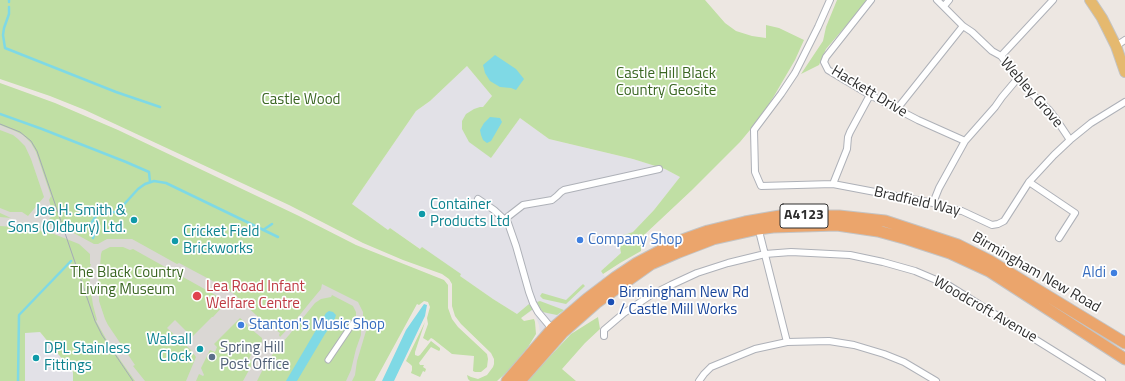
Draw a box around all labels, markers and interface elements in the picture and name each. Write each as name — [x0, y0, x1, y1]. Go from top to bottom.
street label: Webley Grove — [996, 54, 1066, 132]
street label: Hackett Drive — [828, 62, 910, 122]
park label: Castle Hill Black Country Geosite — [616, 65, 716, 100]
park label: Castle Wood — [261, 91, 341, 109]
street label: Bradfield Way — [872, 183, 962, 221]
place label: Container Products Ltd — [430, 196, 510, 231]
place label: Joe H. Smith & Sons (Oldbury) Ltd. — [8, 202, 126, 237]
road number: A4123 — [780, 204, 828, 228]
marker: Container Products Ltd — [417, 209, 427, 219]
marker: Joe H. Smith & Sons (Oldbury) Ltd. — [129, 215, 139, 225]
place label: Cricket Field Brickworks — [183, 223, 259, 258]
street label: Birmingham New Road — [969, 229, 1103, 317]
place label: Company Shop — [588, 231, 682, 249]
marker: Company Shop — [575, 235, 585, 245]
marker: Cricket Field Brickworks — [170, 236, 180, 246]
park label: The Black Country Living Museum — [70, 264, 184, 299]
place label: Aldi — [1082, 264, 1106, 282]
marker: Aldi — [1109, 268, 1119, 278]
street label: Woodcroft Avenue — [930, 273, 1040, 347]
place label: Lea Road Infant Welfare Centre — [206, 278, 305, 313]
place label: Birmingham New Rd / Castle Mill Works — [619, 284, 749, 319]
marker: Lea Road Infant Welfare Centre — [191, 290, 203, 302]
marker: Birmingham New Rd / Castle Mill Works — [606, 297, 616, 307]
place label: Stanton's Music Shop — [249, 316, 385, 334]
marker: Stanton's Music Shop — [236, 320, 246, 330]
place label: Walsall Clock — [147, 331, 192, 366]
place label: Spring Hill Post Office — [220, 339, 289, 374]
place label: DPL Stainless Fittings — [44, 340, 130, 375]
marker: Walsall Clock — [195, 344, 205, 354]
marker: Spring Hill Post Office — [207, 352, 217, 362]
marker: DPL Stainless Fittings — [31, 353, 41, 363]

